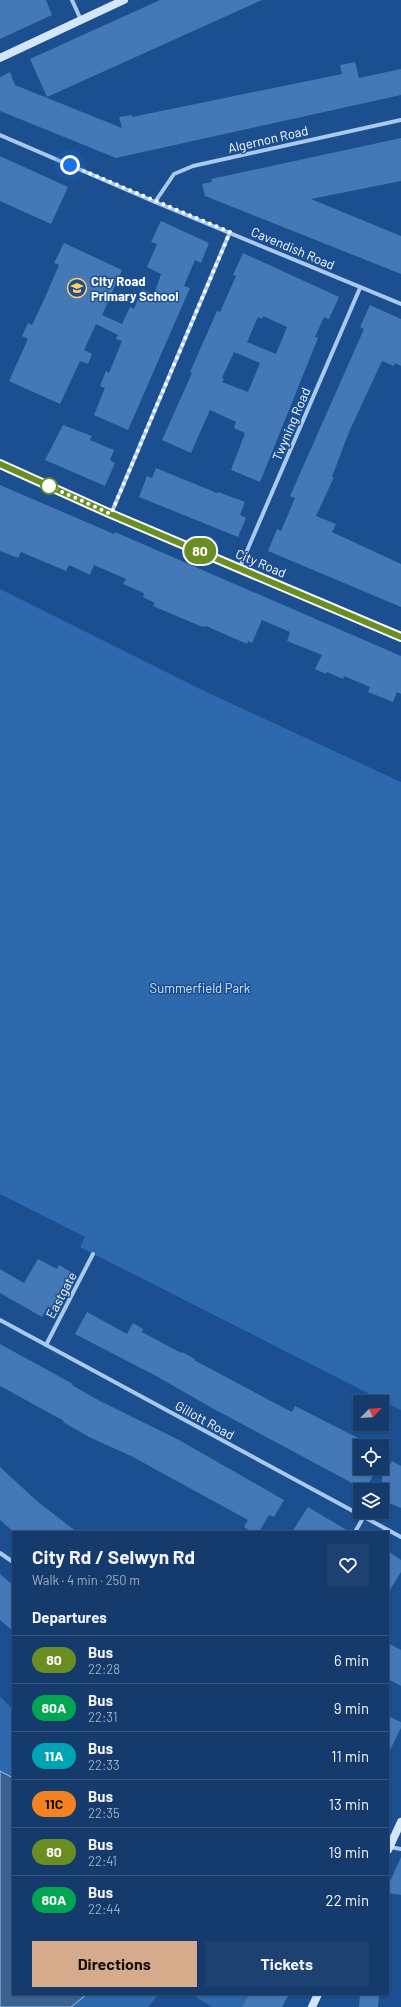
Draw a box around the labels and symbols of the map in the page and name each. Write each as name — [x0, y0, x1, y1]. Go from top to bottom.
street label: Algernon Road — [226, 122, 310, 156]
your location — [60, 155, 80, 175]
street label: Cavendish Road — [249, 223, 337, 273]
place label: City Road Primary School — [91, 273, 179, 304]
school or university icon: City Road Primary School — [66, 277, 88, 299]
street label: Twyning Road — [268, 385, 314, 463]
unlabelled marker — [40, 477, 58, 495]
line badge: 80 — [182, 538, 218, 564]
street label: City Road — [233, 545, 289, 581]
park label: Summerfield Park — [150, 980, 251, 996]
street label: Eastgate — [42, 1269, 80, 1321]
north arrow — [353, 1395, 389, 1431]
street label: Gillott Road — [173, 1397, 237, 1443]

